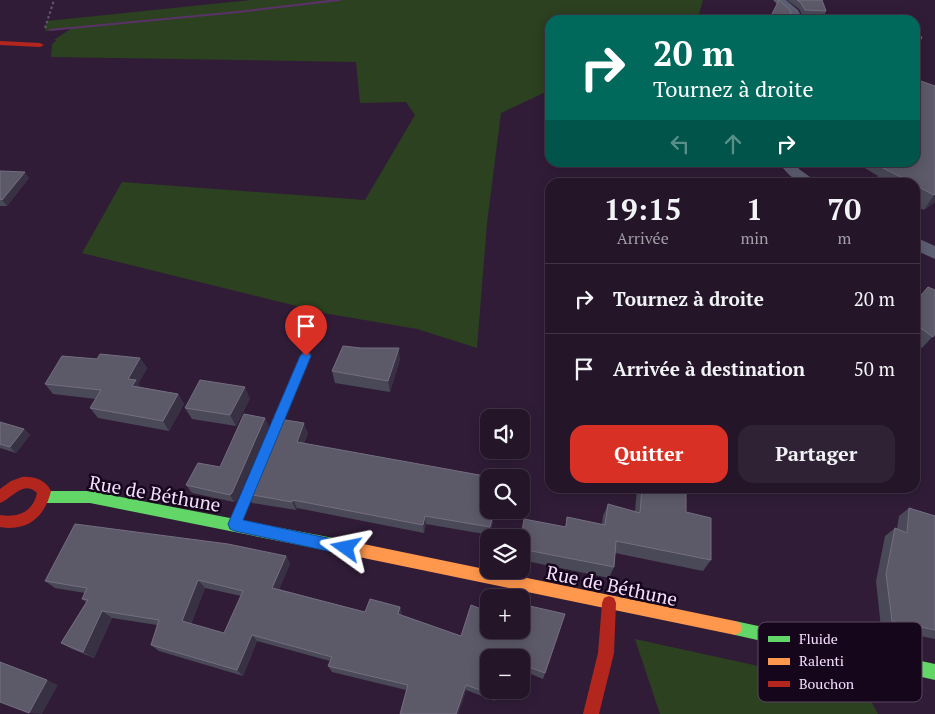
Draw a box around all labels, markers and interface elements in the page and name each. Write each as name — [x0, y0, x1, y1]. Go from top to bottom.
text: 20 m — [653, 30, 734, 76]
icon: right — [570, 35, 635, 100]
text: Tournez à droite — [653, 74, 814, 103]
icon: left — [666, 130, 694, 158]
icon: ahead — [719, 130, 747, 158]
icon: right — [772, 130, 800, 158]
text: 19:15 — [604, 189, 682, 229]
text: 1 — [746, 189, 763, 229]
text: 70 — [827, 189, 861, 229]
text: Arrivée — [617, 227, 669, 249]
text: min — [741, 227, 769, 249]
text: m — [837, 227, 851, 249]
icon: right — [570, 285, 598, 313]
text: Tournez à droite — [613, 286, 764, 311]
text: 20 m — [854, 286, 895, 311]
pin — [285, 305, 327, 356]
icon: arrive — [292, 312, 320, 340]
icon: arrive — [570, 355, 598, 383]
text: Arrivée à destination — [613, 356, 805, 381]
text: 50 m — [854, 356, 895, 381]
map controls — [480, 409, 530, 699]
button: sound — [480, 409, 530, 459]
button: Quitter — [570, 425, 728, 483]
button: Partager — [738, 425, 895, 483]
street label: Rue de Béthune — [87, 469, 223, 517]
button: search — [480, 469, 530, 519]
position arrow — [319, 521, 371, 573]
button: layers — [480, 529, 530, 579]
street label: Rue de Béthune — [544, 559, 680, 611]
button: + — [480, 589, 530, 639]
legend — [758, 622, 922, 702]
text: Fluide — [799, 629, 838, 648]
button: − — [480, 649, 530, 699]
text: Ralenti — [799, 651, 844, 670]
text: Bouchon — [799, 674, 855, 693]

